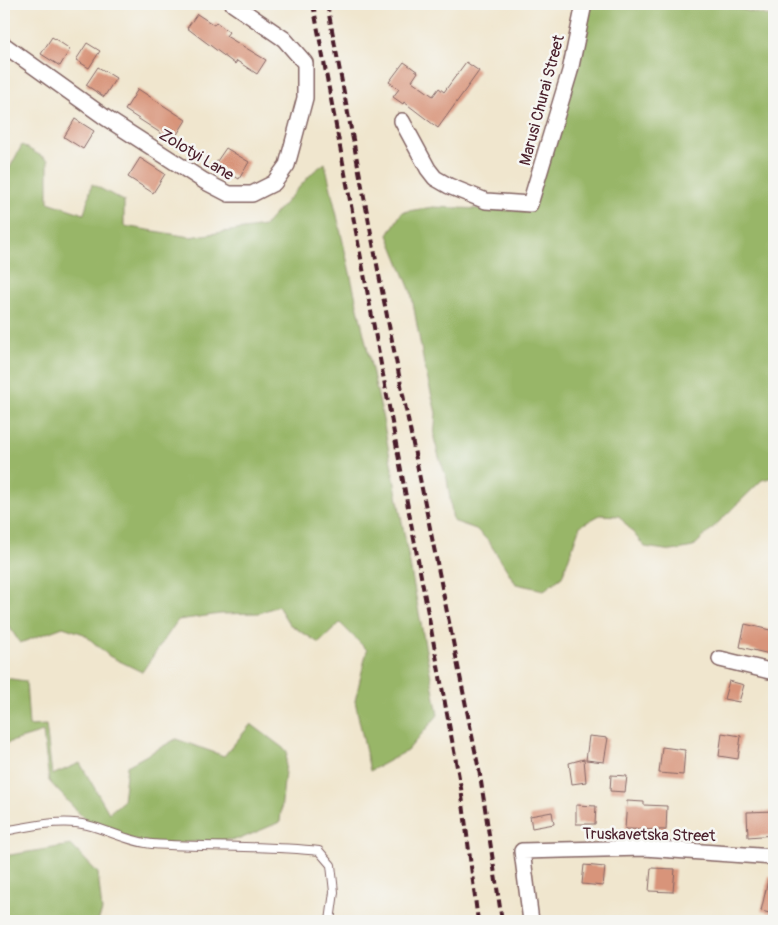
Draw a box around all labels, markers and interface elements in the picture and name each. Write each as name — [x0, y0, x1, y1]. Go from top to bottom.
street label: Marusi Churai Street — [515, 32, 569, 168]
street label: Zolotyi Lane — [155, 125, 238, 185]
street label: Truskavetska Street — [582, 824, 716, 846]

